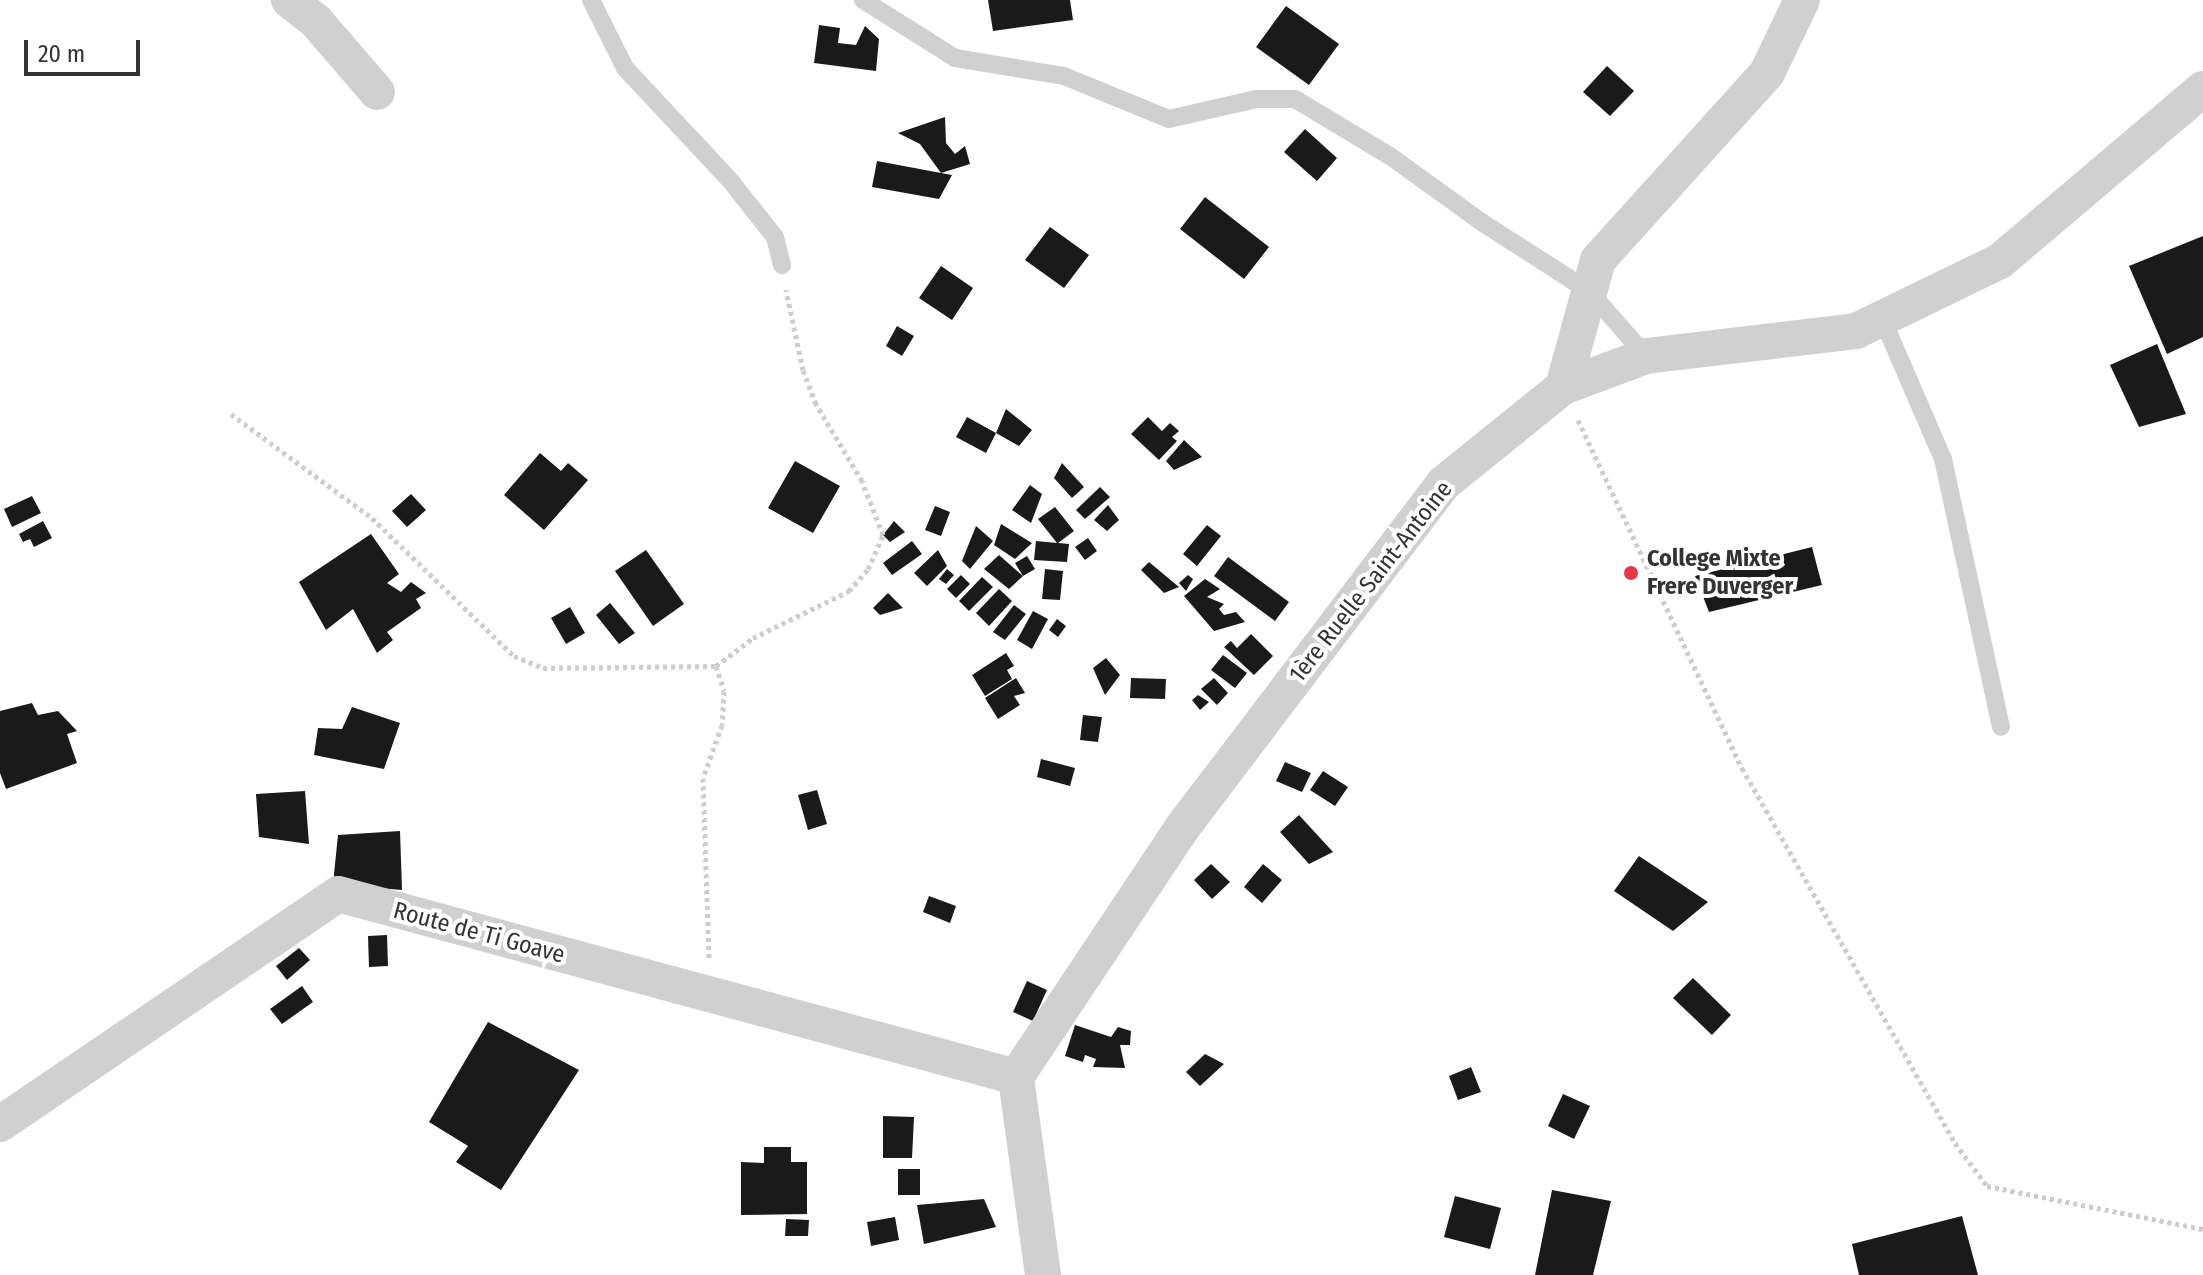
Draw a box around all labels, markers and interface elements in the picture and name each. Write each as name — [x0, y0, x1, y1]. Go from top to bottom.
scale bar — [28, 24, 144, 74]
text: 20 m — [38, 40, 85, 68]
street label: 1ère Ruelle Saint-Antoine — [1283, 476, 1459, 688]
place label: College Mixte Frere Duverger — [1647, 545, 1793, 601]
marker: College Mixte Frere Duverger — [1622, 564, 1640, 582]
street label: Route de Ti Goave — [390, 896, 568, 970]

